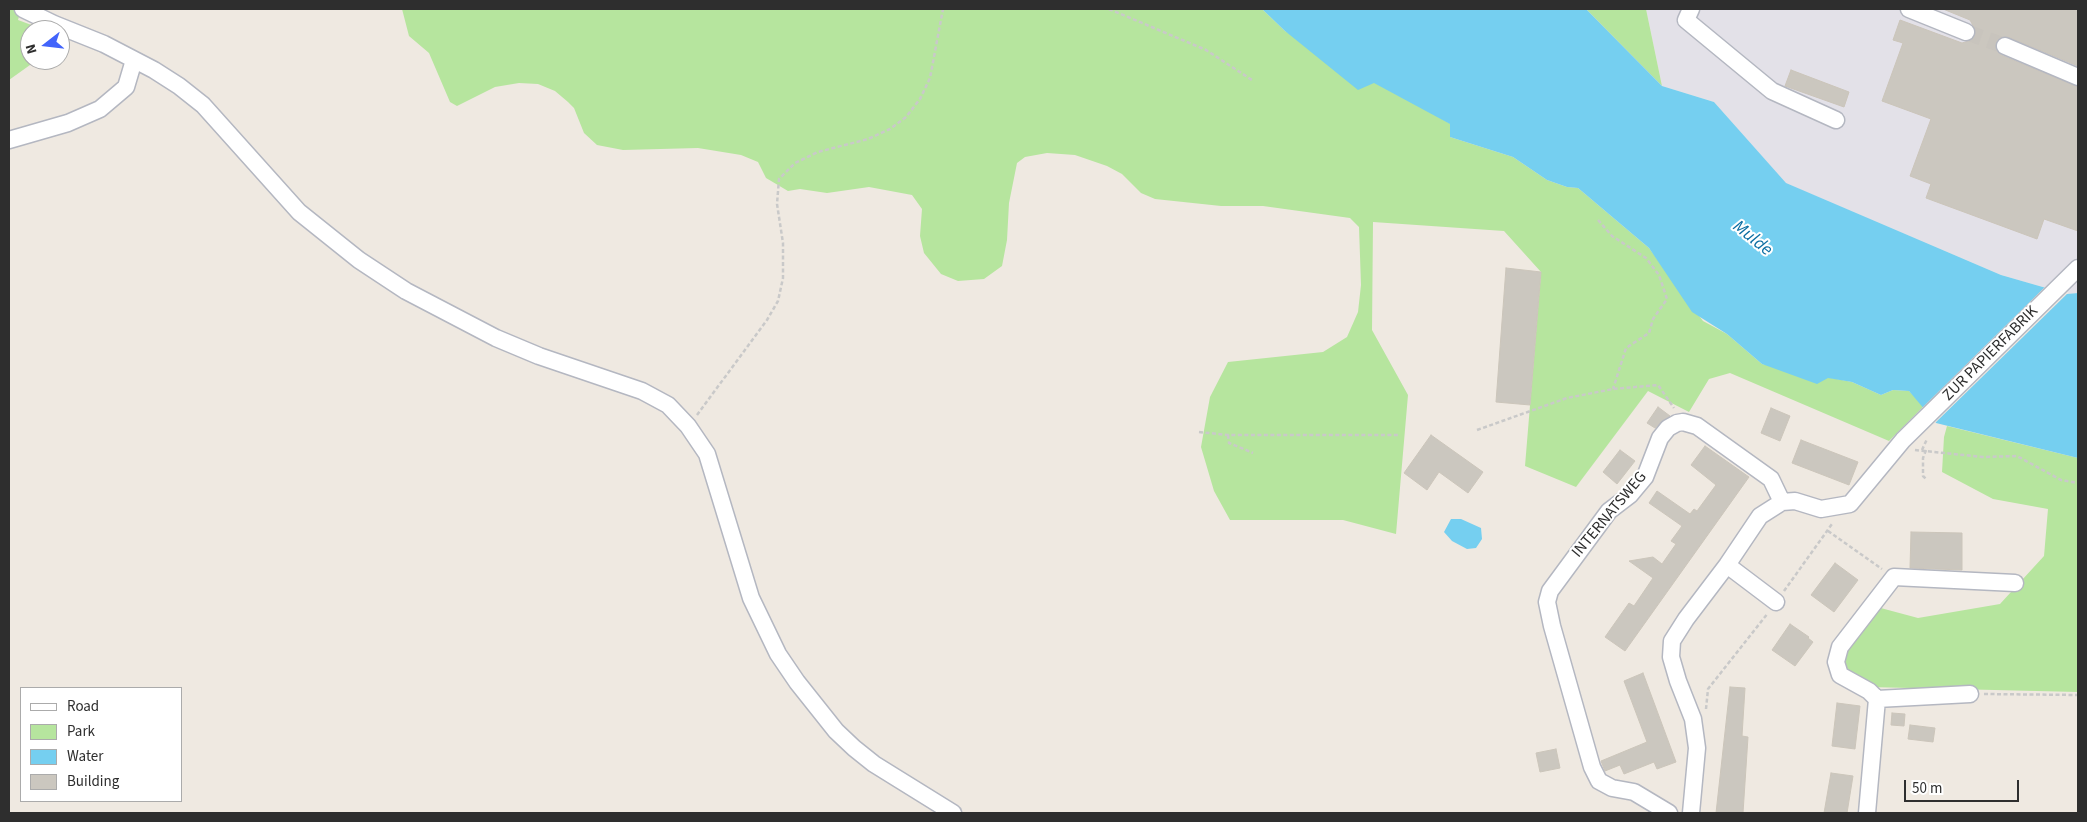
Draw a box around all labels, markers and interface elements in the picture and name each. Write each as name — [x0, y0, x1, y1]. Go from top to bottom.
north arrow — [20, 20, 70, 70]
text: N — [21, 42, 42, 56]
water label: Mulde — [1728, 217, 1776, 261]
street label: ZUR PAPIERFABRIK — [1939, 302, 2043, 406]
street label: INTERNATSWEG — [1569, 468, 1651, 562]
legend — [20, 687, 182, 802]
text: Road — [67, 696, 99, 717]
text: Park — [67, 721, 95, 742]
text: Water — [67, 746, 103, 767]
scale bar — [1907, 770, 2022, 802]
text: Building — [67, 771, 119, 792]
text: 50 m — [1912, 778, 1942, 799]

